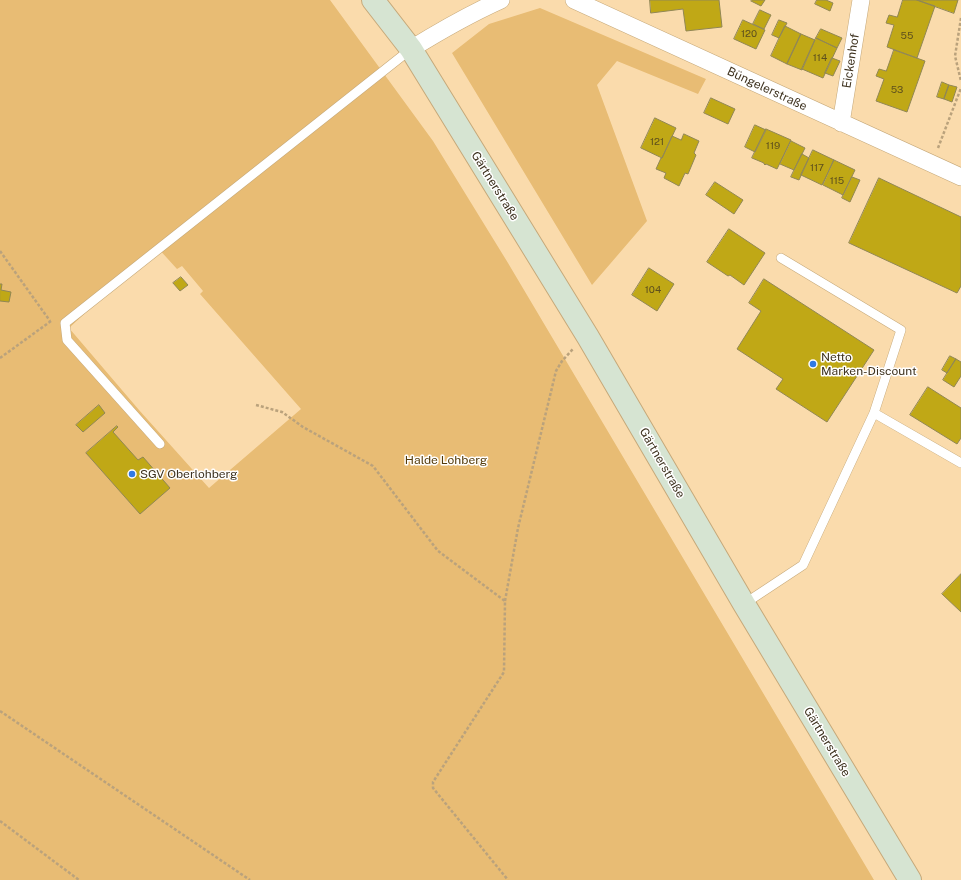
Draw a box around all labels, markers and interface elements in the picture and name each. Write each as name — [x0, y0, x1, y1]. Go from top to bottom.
house number: 120 — [741, 28, 757, 40]
house number: 55 — [901, 30, 913, 42]
street label: Eickenhof — [840, 33, 862, 89]
house number: 114 — [813, 52, 827, 64]
street label: Büngelerstraße — [725, 64, 809, 114]
house number: 53 — [891, 84, 903, 96]
house number: 121 — [650, 136, 664, 148]
house number: 119 — [766, 140, 780, 152]
street label: Gärtnerstraße — [468, 149, 522, 223]
house number: 117 — [810, 162, 824, 174]
house number: 115 — [830, 175, 844, 187]
house number: 104 — [645, 284, 661, 296]
place label: Netto Marken-Discount — [821, 350, 917, 378]
marker: Netto Marken-Discount — [808, 359, 818, 369]
street label: Gärtnerstraße — [636, 425, 688, 501]
park label: Halde Lohberg — [405, 453, 487, 467]
place label: SGV Oberlohberg — [140, 467, 238, 481]
marker: SGV Oberlohberg — [127, 469, 137, 479]
street label: Gärtnerstraße — [801, 705, 853, 779]

